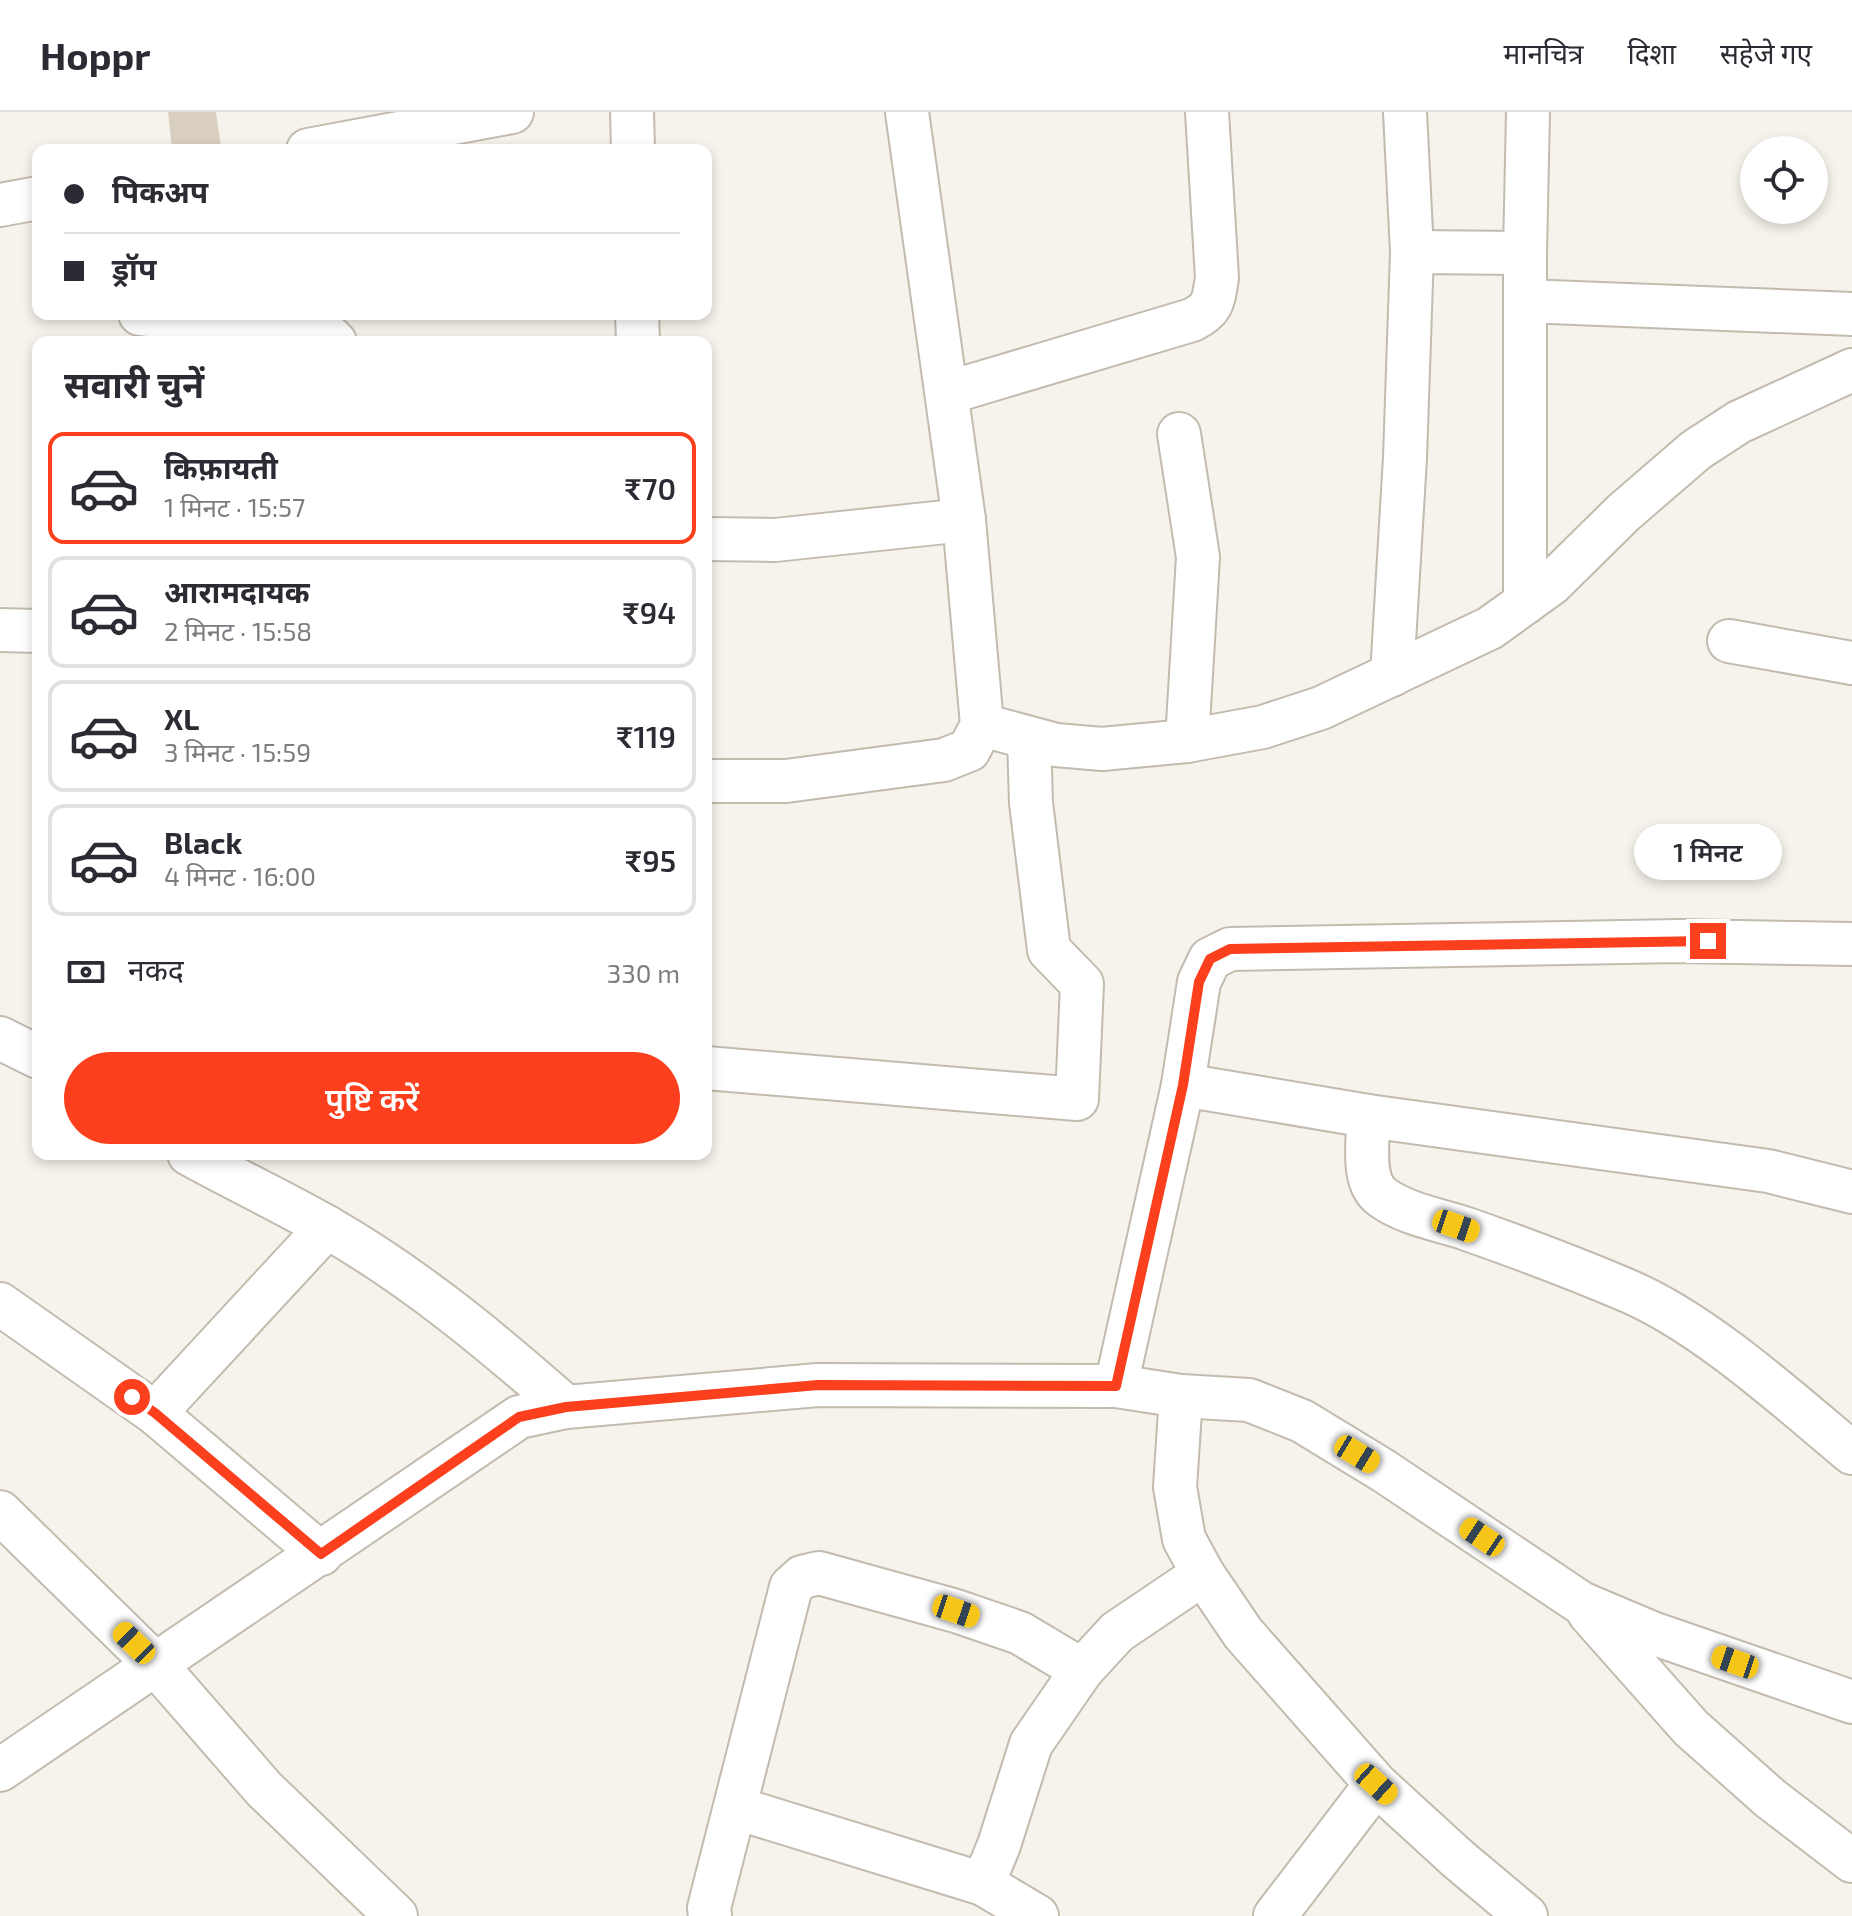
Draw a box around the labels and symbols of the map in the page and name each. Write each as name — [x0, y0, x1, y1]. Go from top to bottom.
callout: 1 मिनट — [1634, 825, 1782, 881]
route end — [1690, 923, 1726, 959]
car — [1429, 1207, 1483, 1245]
route start — [114, 1379, 150, 1415]
car — [1330, 1431, 1384, 1477]
car — [1455, 1514, 1509, 1560]
car — [929, 1592, 983, 1630]
car — [108, 1618, 160, 1668]
car — [1708, 1643, 1762, 1681]
car — [1350, 1759, 1402, 1809]

